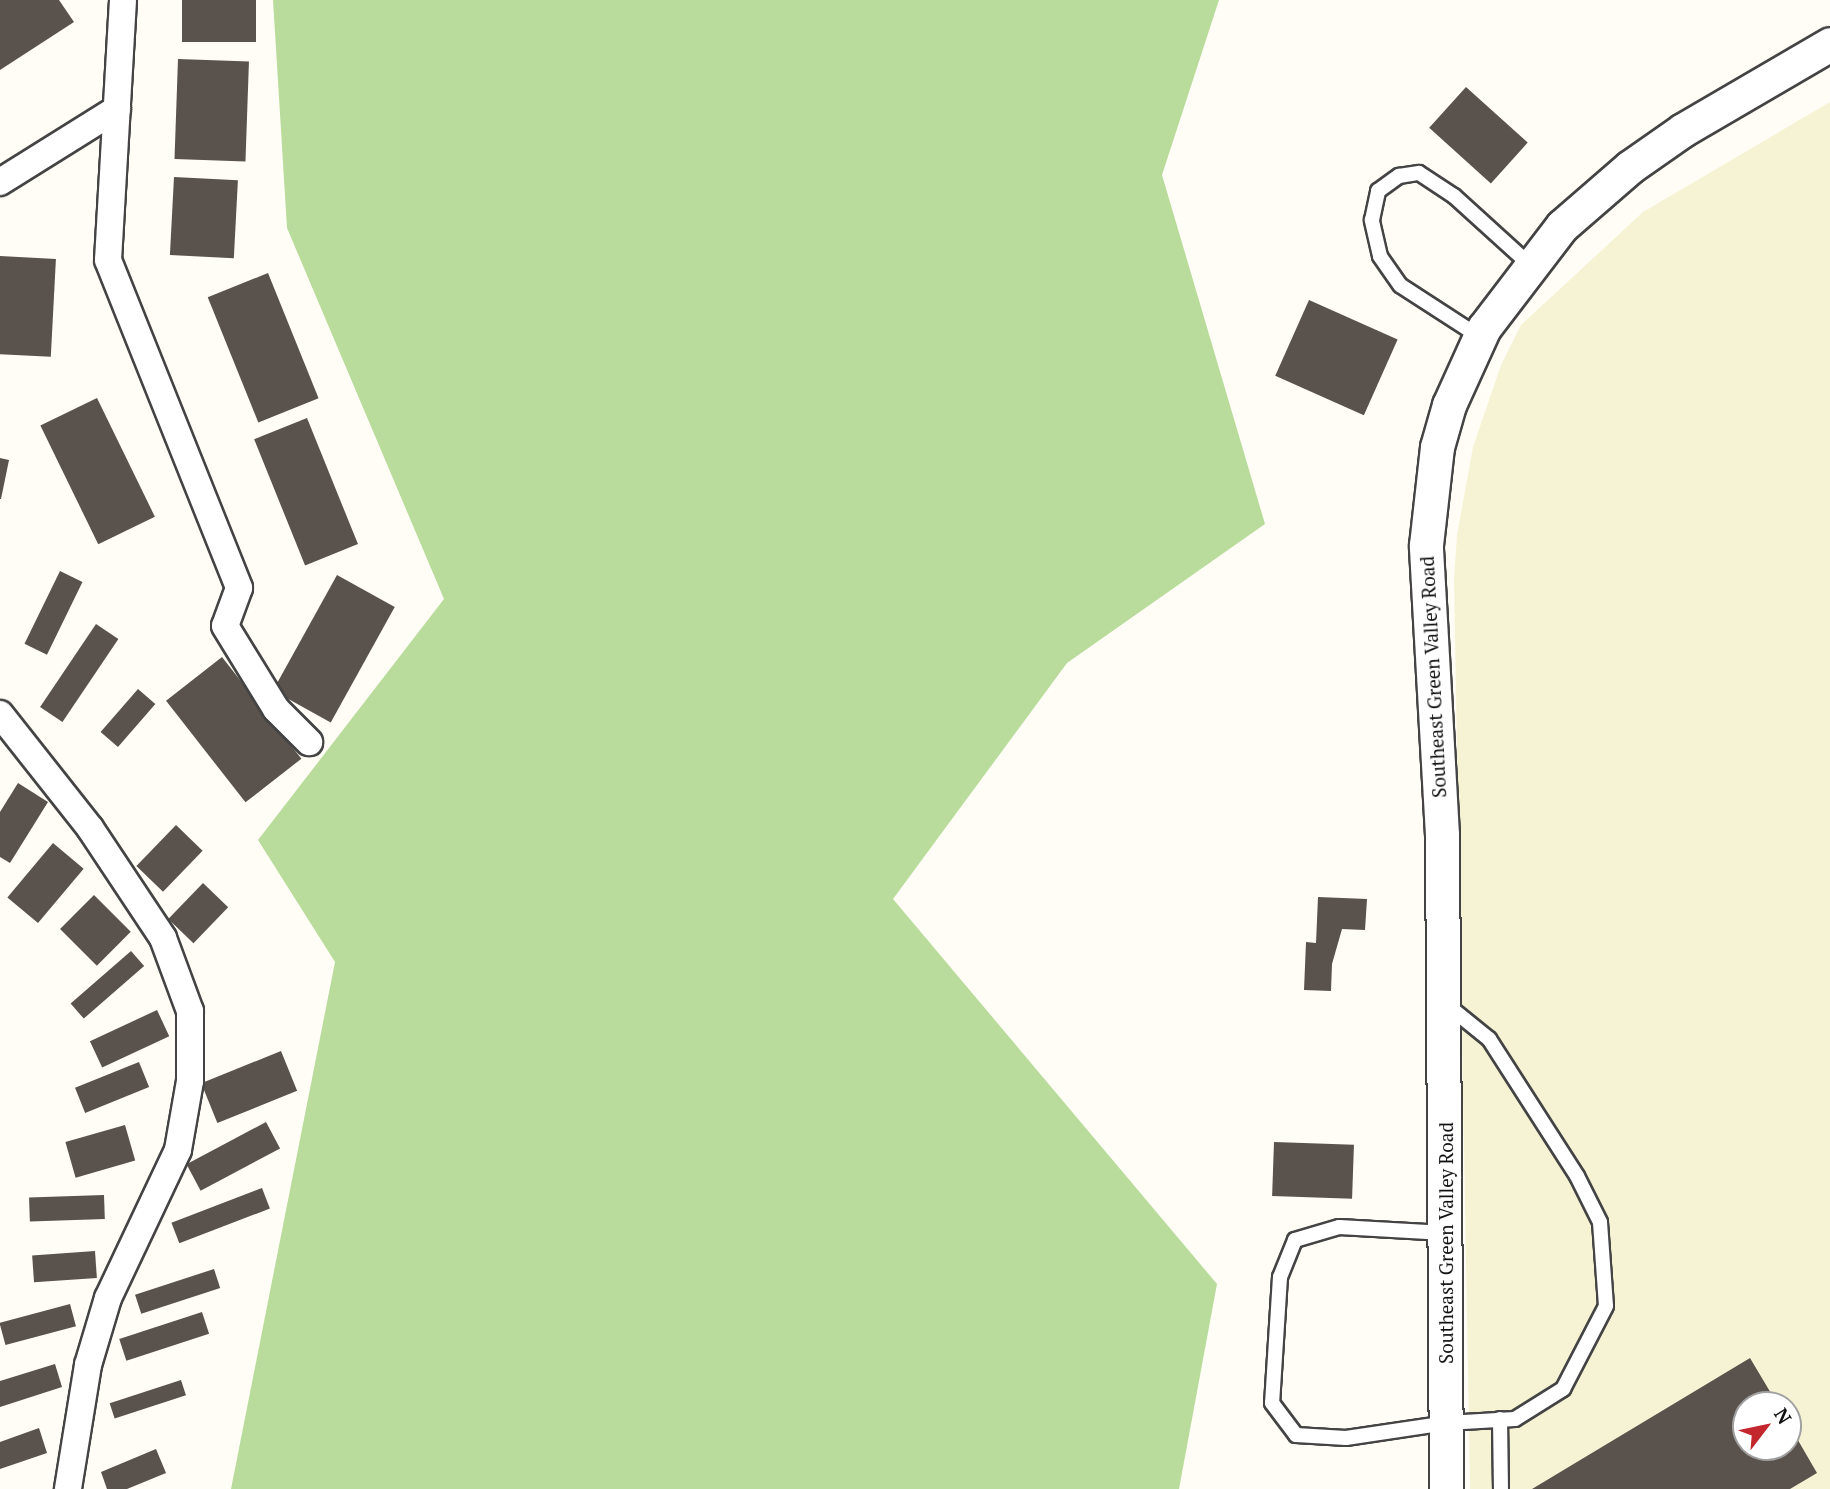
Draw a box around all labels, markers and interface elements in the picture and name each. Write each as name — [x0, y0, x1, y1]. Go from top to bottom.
street label: Southeast Green Valley Road — [1415, 555, 1451, 799]
street label: Southeast Green Valley Road — [1435, 1122, 1457, 1364]
north arrow — [1732, 1391, 1802, 1461]
text: N — [1769, 1403, 1798, 1428]

